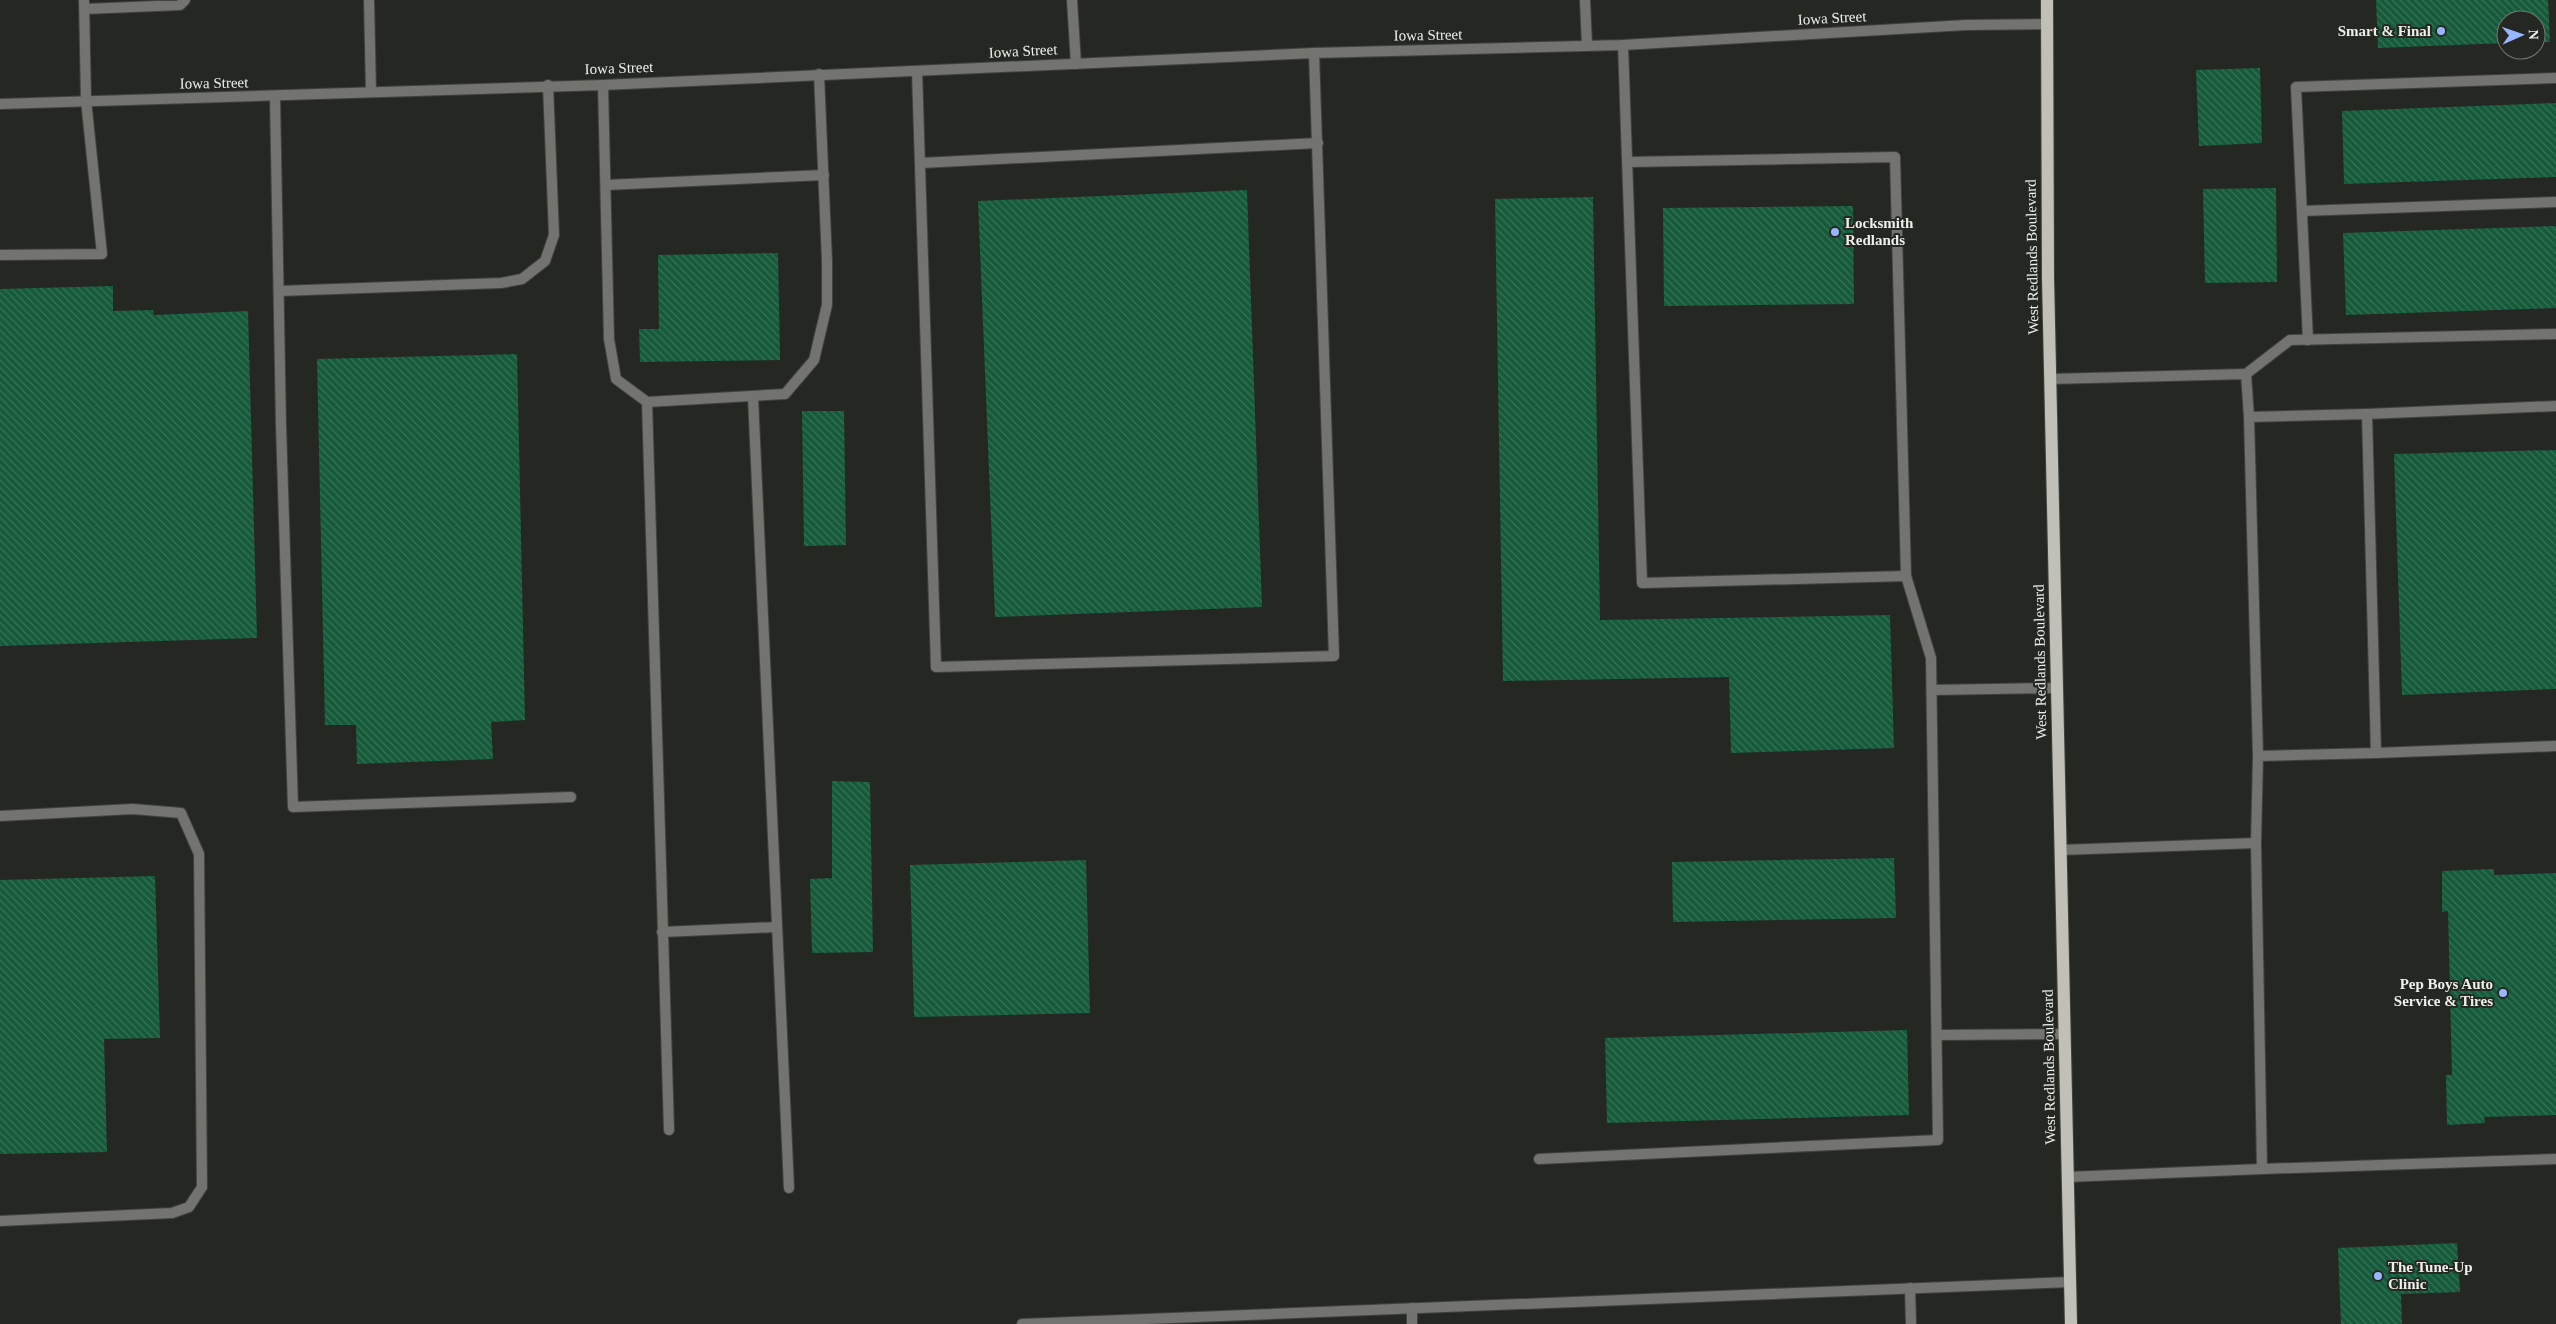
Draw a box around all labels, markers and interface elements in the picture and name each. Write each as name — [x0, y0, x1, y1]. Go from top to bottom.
street label: Iowa Street — [1797, 8, 1868, 28]
north arrow — [2496, 10, 2546, 60]
place label: Smart & Final — [2338, 23, 2431, 39]
marker: Smart & Final — [2435, 25, 2447, 37]
street label: Iowa Street — [1393, 26, 1463, 44]
text: N — [2526, 29, 2541, 40]
street label: Iowa Street — [988, 41, 1059, 61]
street label: Iowa Street — [584, 59, 654, 77]
street label: Iowa Street — [179, 74, 249, 92]
street label: West Redlands Boulevard — [2023, 179, 2041, 335]
place label: Locksmith Redlands — [1845, 215, 1914, 248]
marker: Locksmith Redlands — [1829, 226, 1841, 238]
street label: West Redlands Boulevard — [2031, 584, 2049, 740]
place label: Pep Boys Auto Service & Tires — [2394, 976, 2493, 1009]
marker: Pep Boys Auto Service & Tires — [2497, 987, 2509, 999]
street label: West Redlands Boulevard — [2040, 989, 2058, 1145]
place label: The Tune-Up Clinic — [2388, 1259, 2473, 1292]
marker: The Tune-Up Clinic — [2372, 1270, 2384, 1282]

